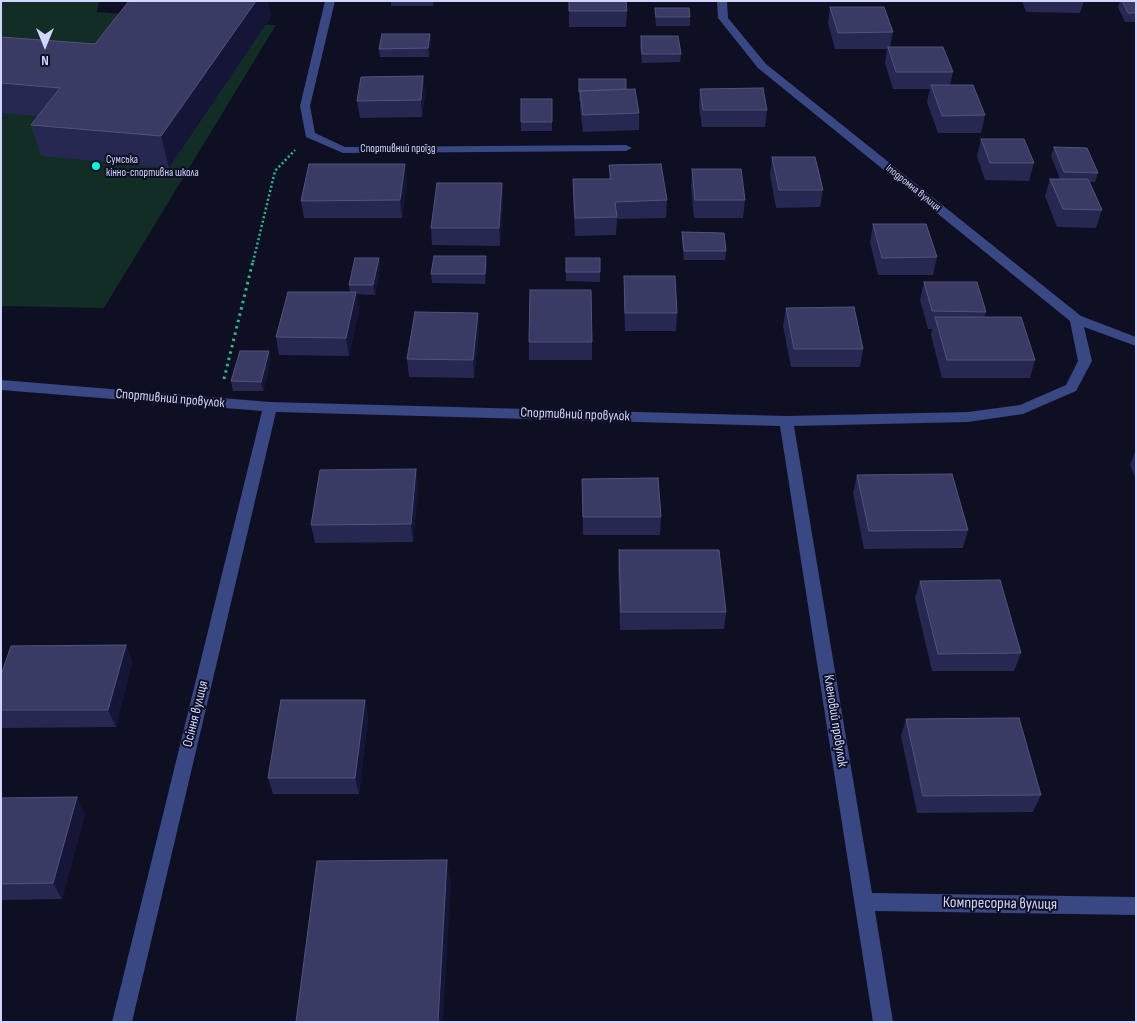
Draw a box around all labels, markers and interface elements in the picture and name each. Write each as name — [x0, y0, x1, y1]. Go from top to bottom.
north arrow — [20, 20, 70, 70]
text: N — [41, 52, 49, 69]
street label: Спортивний проїзд — [360, 142, 436, 156]
place label: Сумська кінно-спортивна школа — [106, 153, 199, 179]
marker: Сумська кінно-спортивна школа — [90, 160, 102, 172]
street label: Іподромна вулиця — [883, 162, 943, 214]
street label: Спортивний провулок — [115, 386, 225, 412]
street label: Спортивний провулок — [520, 405, 630, 425]
street label: Кленовий провулок — [819, 674, 851, 768]
street label: Осіння вулиця — [180, 679, 212, 749]
street label: Компресорна вулиця — [943, 893, 1057, 915]

